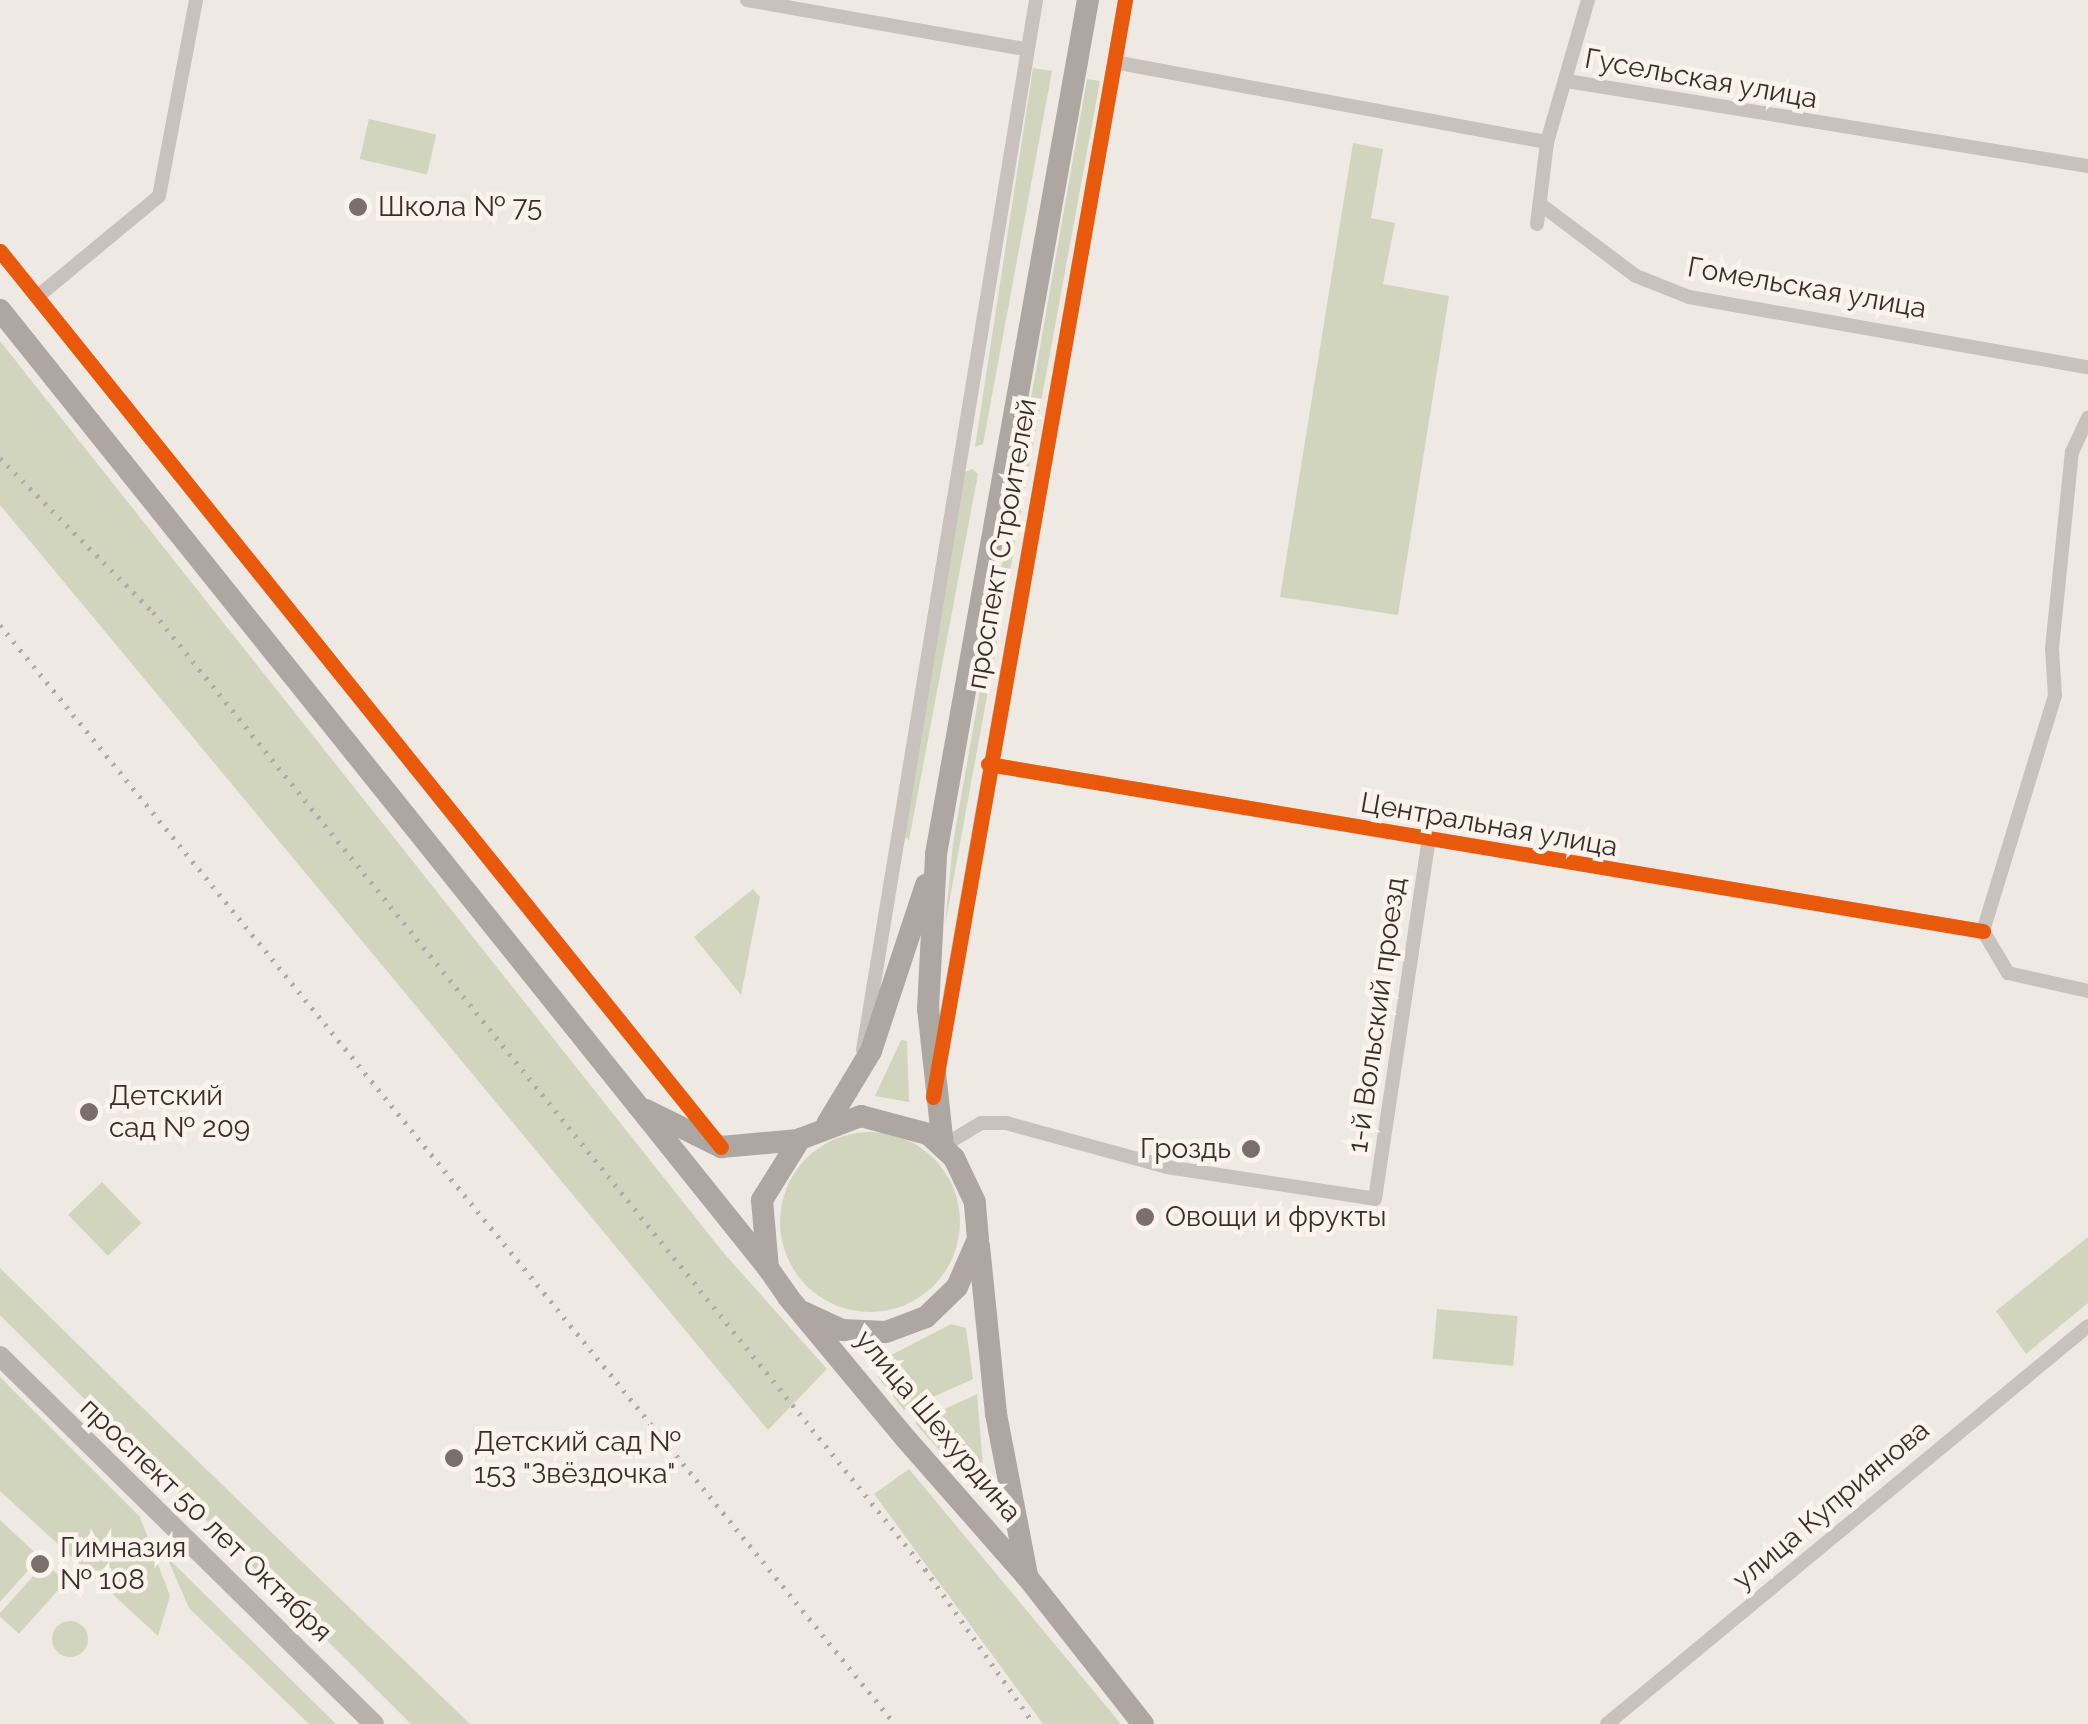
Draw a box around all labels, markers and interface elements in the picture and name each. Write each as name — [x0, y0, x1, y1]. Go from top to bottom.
street label: Гусельская улица — [1582, 42, 1820, 116]
place label: Школа № 75 — [378, 190, 542, 224]
marker: Школа № 75 — [347, 196, 369, 218]
street label: Гомельская улица — [1685, 250, 1929, 326]
street label: проспект Строителей — [960, 396, 1044, 692]
street label: Центральная улица — [1357, 786, 1621, 864]
street label: 1-й Вольский проезд — [1341, 875, 1413, 1155]
place label: Детский сад № 209 — [109, 1079, 250, 1145]
marker: Детский сад № 209 — [78, 1101, 100, 1123]
place label: Гроздь — [1140, 1132, 1231, 1166]
marker: Гроздь — [1240, 1138, 1262, 1160]
place label: Овощи и фрукты — [1165, 1200, 1387, 1234]
marker: Овощи и фрукты — [1134, 1206, 1156, 1228]
street label: улица Шехурдина — [848, 1323, 1028, 1529]
street label: проспект 50 лет Октября — [73, 1391, 339, 1649]
street label: улица Куприянова — [1726, 1413, 1936, 1597]
place label: Детский сад № 153 "Звёздочка" — [474, 1425, 681, 1491]
marker: Детский сад № 153 "Звёздочка" — [443, 1447, 465, 1469]
place label: Гимназия № 108 — [60, 1531, 186, 1597]
marker: Гимназия № 108 — [29, 1553, 51, 1575]

